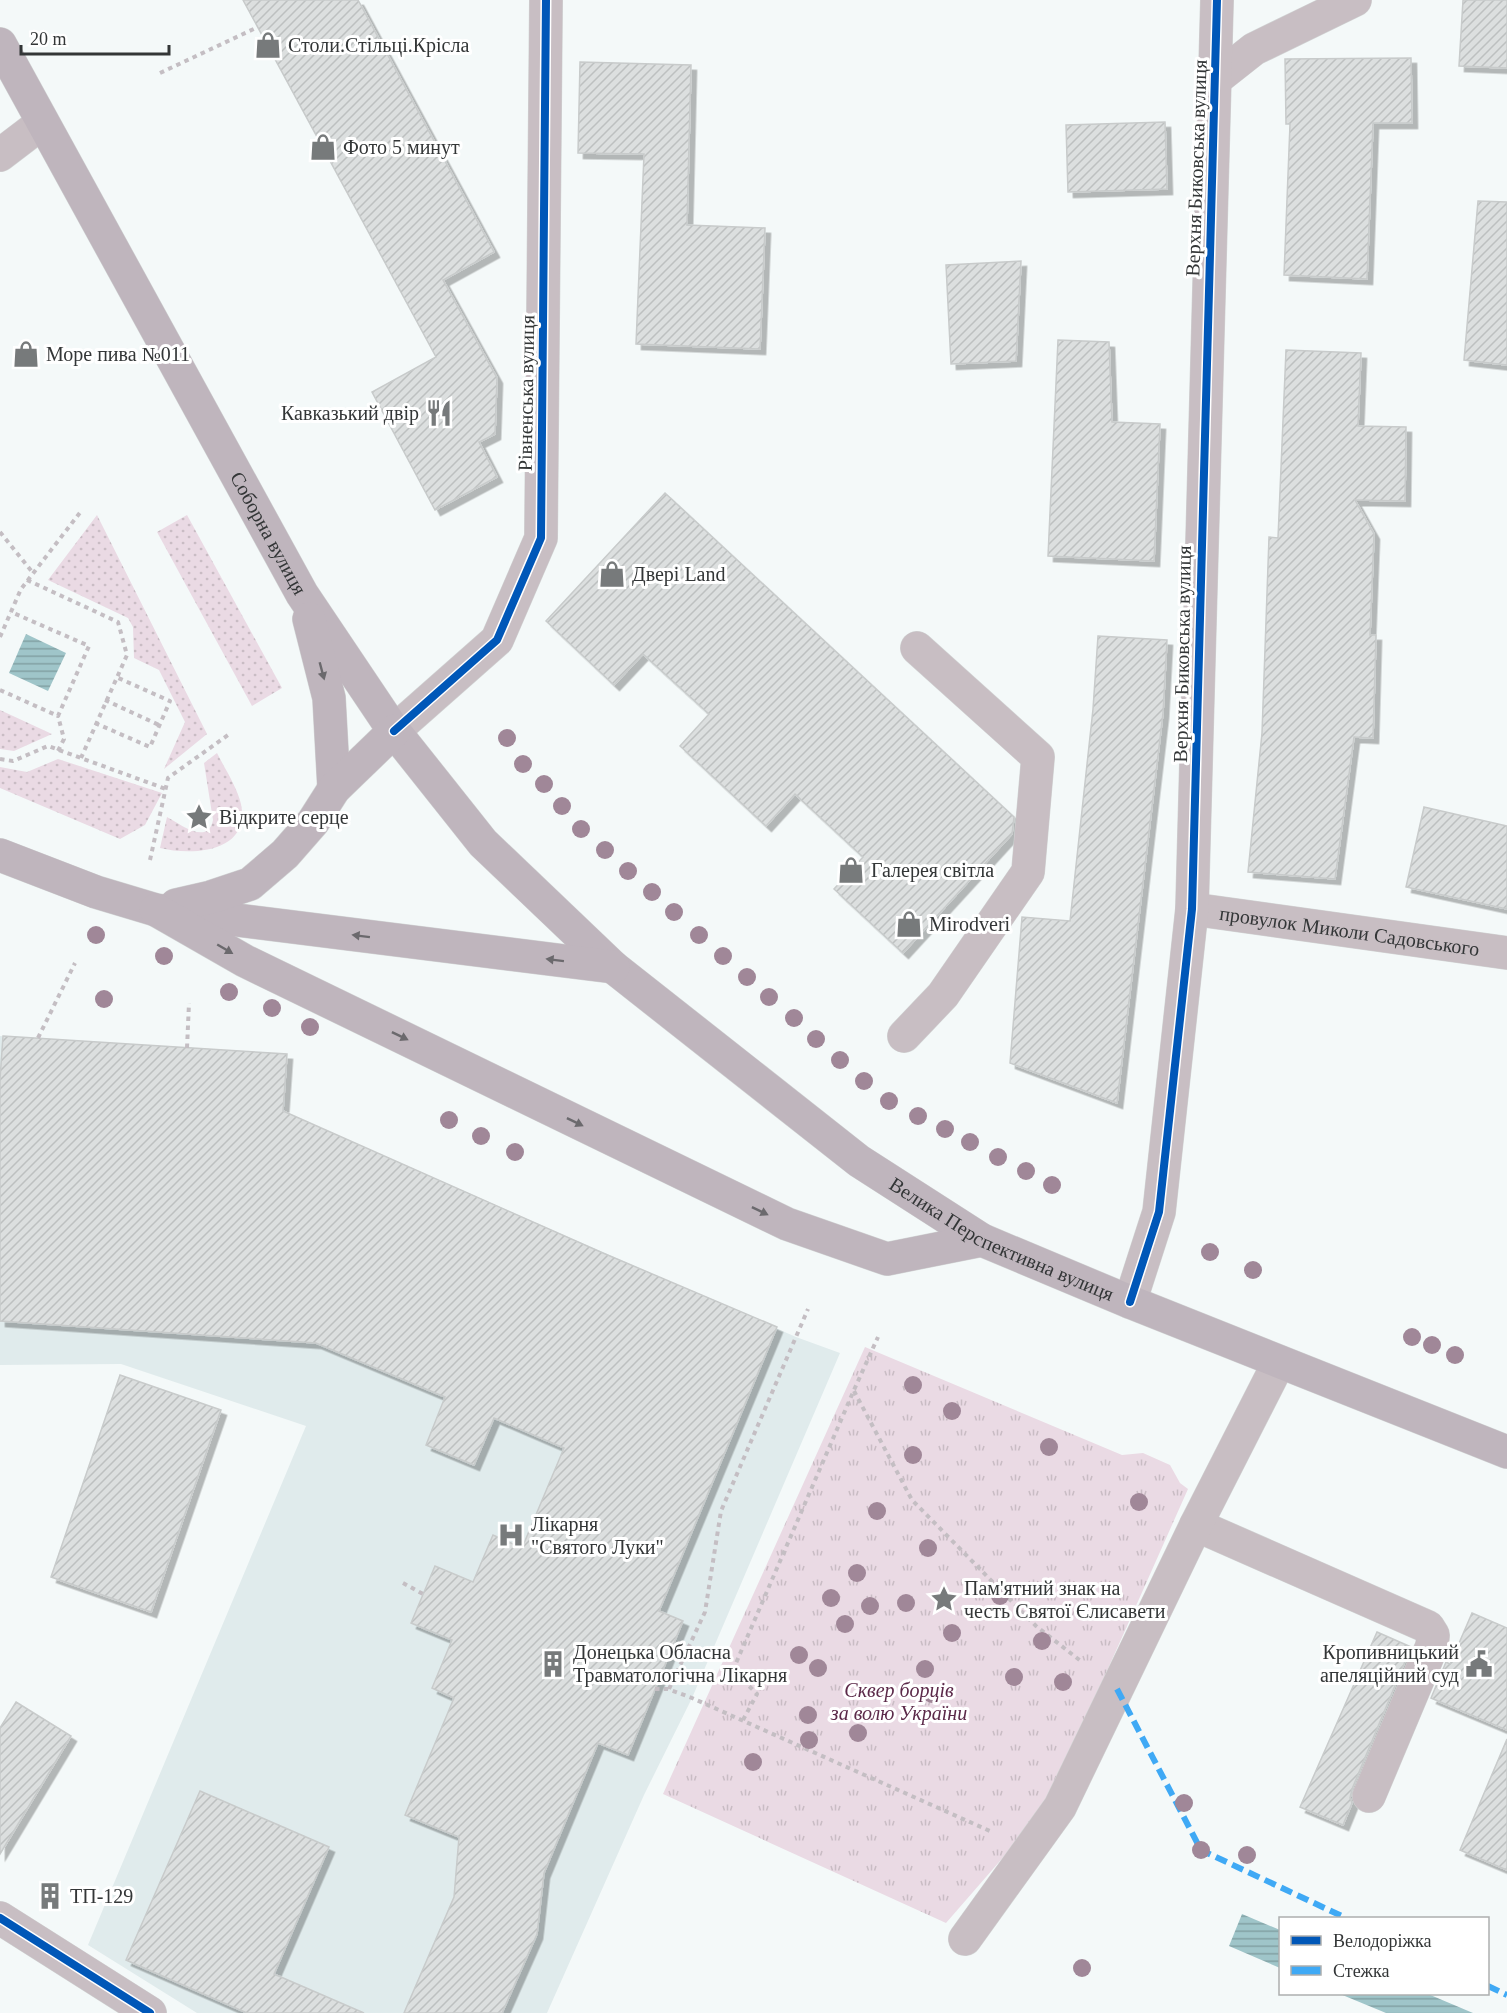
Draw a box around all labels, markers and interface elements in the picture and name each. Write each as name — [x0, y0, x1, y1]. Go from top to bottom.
scale bar — [21, 18, 170, 56]
text: 20 m — [30, 29, 67, 49]
shop icon: Столи.Стільці.Крісла — [253, 30, 283, 60]
place label: Столи.Стільці.Крісла — [288, 34, 469, 57]
street label: Верхня Биковська вулиця — [1181, 59, 1212, 277]
shop icon: Фото 5 минут — [308, 132, 338, 162]
place label: Фото 5 минут — [343, 136, 460, 159]
street label: Рівненська вулиця — [514, 315, 539, 471]
shop icon: Море пива №011 — [11, 339, 41, 369]
place label: Море пива №011 — [46, 343, 190, 366]
restaurant icon: Кавказький двір — [424, 398, 454, 428]
place label: Кавказький двір — [281, 402, 419, 425]
street label: Соборна вулиця — [226, 468, 311, 598]
street label: Верхня Биковська вулиця — [1169, 545, 1196, 763]
shop icon: Двері Land — [597, 559, 627, 589]
place label: Двері Land — [632, 563, 726, 586]
one-way arrow — [318, 662, 328, 680]
place icon: Відкрите серце — [184, 802, 214, 832]
place label: Відкрите серце — [219, 806, 349, 829]
shop icon: Галерея світла — [836, 855, 866, 885]
place label: Галерея світла — [871, 859, 994, 882]
street label: провулок Миколи Садовського — [1218, 902, 1481, 960]
shop icon: Mirodveri — [894, 909, 924, 939]
place label: Mirodveri — [929, 913, 1011, 935]
one-way arrow — [352, 931, 371, 940]
one-way arrow — [217, 944, 233, 955]
one-way arrow — [545, 955, 564, 965]
one-way arrow — [391, 1032, 408, 1041]
one-way arrow — [566, 1117, 583, 1126]
street label: Велика Перспективна вулиця — [886, 1173, 1117, 1305]
one-way arrow — [752, 1206, 769, 1215]
place label: Лікарня "Святого Луки" — [531, 1513, 664, 1559]
hospital icon: Лікарня "Святого Луки" — [496, 1520, 526, 1550]
place label: Пам'ятний знак на честь Святої Єлисавети — [964, 1577, 1166, 1622]
place icon: Пам'ятний знак на честь Святої Єлисавети — [929, 1584, 959, 1614]
place label: Донецька Обласна Травматологічна Лікарня — [573, 1641, 787, 1687]
place label: Кропивницький апеляційний суд — [1320, 1641, 1459, 1687]
building icon: Донецька Обласна Травматологічна Лікарня — [538, 1649, 568, 1679]
public building icon: Кропивницький апеляційний суд — [1464, 1649, 1494, 1679]
park label: Сквер борців за волю України — [830, 1679, 967, 1725]
building icon: ТП-129 — [35, 1881, 65, 1911]
place label: ТП-129 — [70, 1885, 133, 1907]
legend — [1279, 1917, 1489, 1995]
text: Велодоріжка — [1333, 1931, 1432, 1951]
text: Стежка — [1333, 1961, 1390, 1981]

